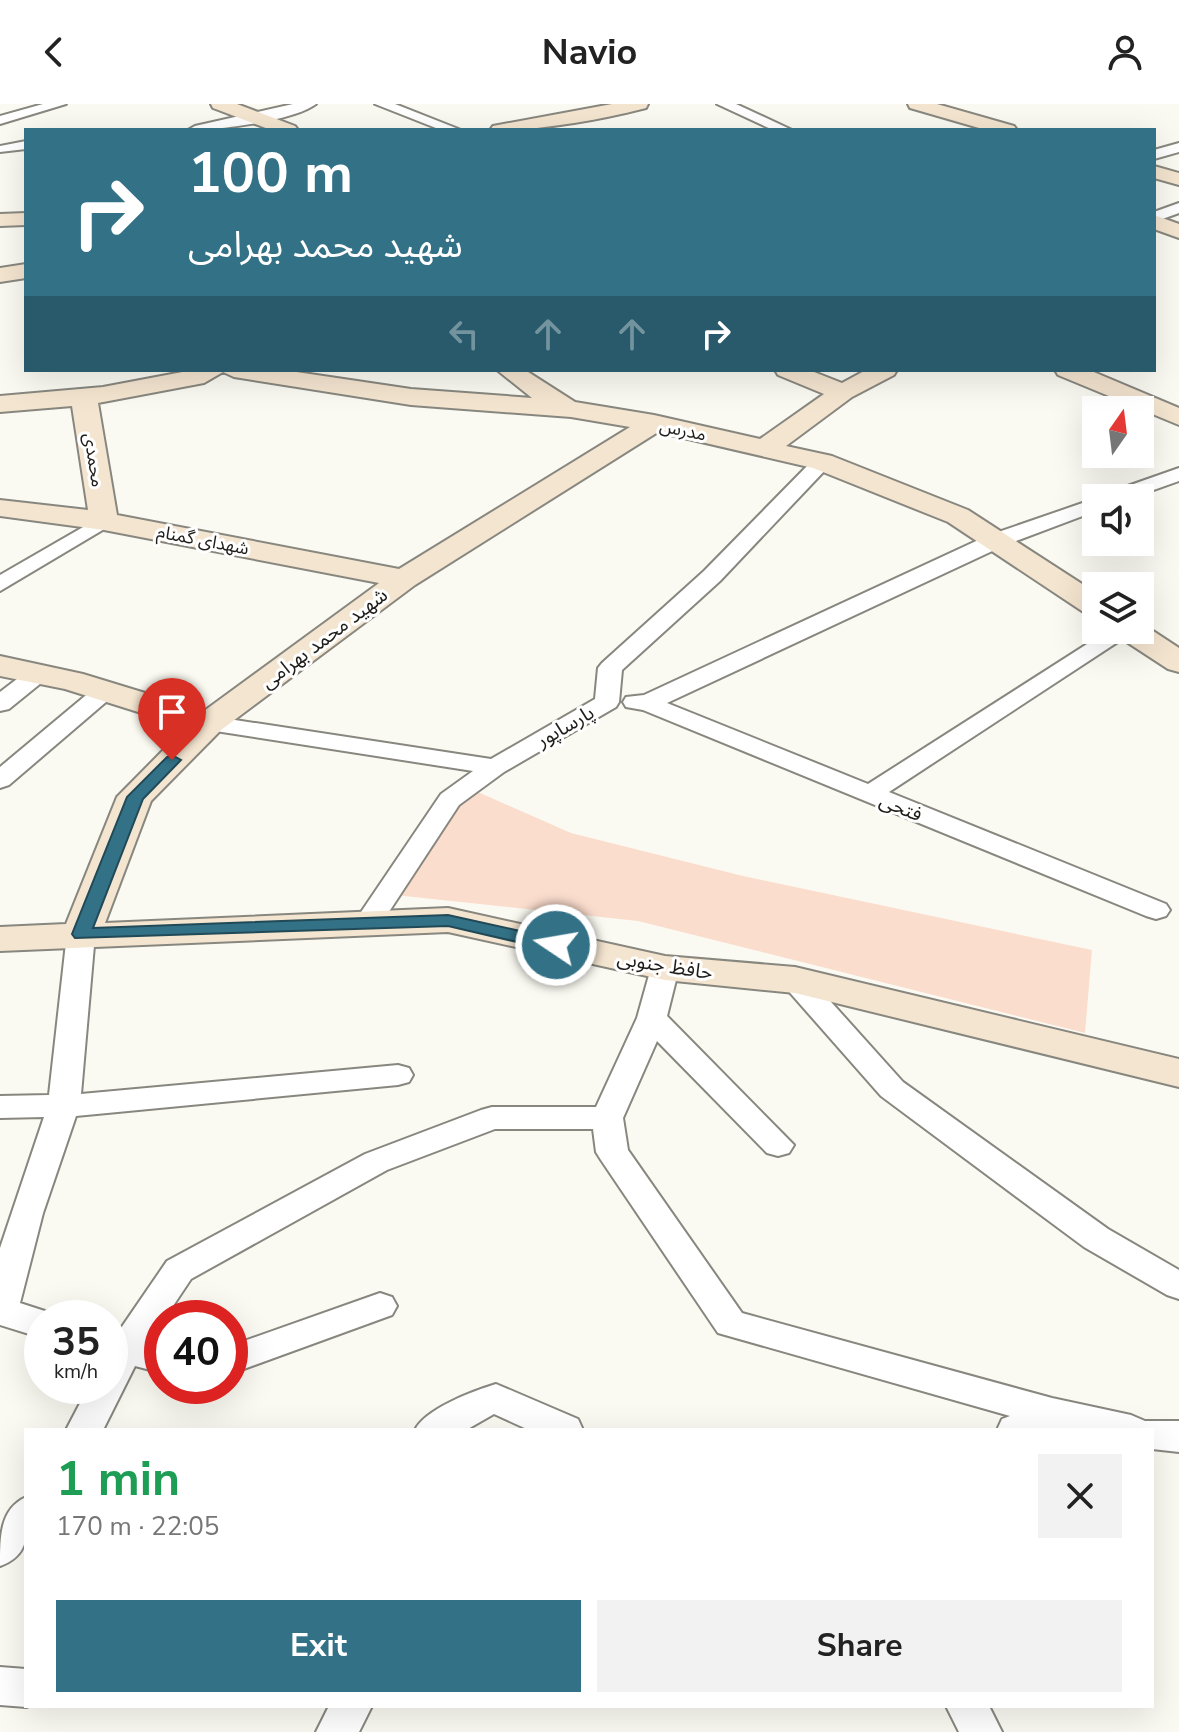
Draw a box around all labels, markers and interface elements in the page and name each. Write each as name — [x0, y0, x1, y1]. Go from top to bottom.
text: Navio — [542, 28, 637, 77]
icon: back — [32, 30, 76, 74]
icon: person — [1103, 30, 1147, 74]
text: 100 m — [188, 135, 353, 212]
icon: right — [56, 160, 160, 264]
text: شهید محمد بهرامی — [188, 221, 463, 270]
icon: left — [442, 312, 486, 356]
icon: ahead — [526, 312, 570, 356]
icon: ahead — [610, 312, 654, 356]
icon: right — [694, 312, 738, 356]
north arrow — [1082, 396, 1154, 468]
map controls — [1082, 396, 1154, 644]
street label: مدرس — [658, 413, 708, 447]
street label: محمدی — [78, 431, 110, 489]
button: sound — [1082, 484, 1154, 556]
street label: شهدای گمنام — [155, 519, 251, 563]
button: layers — [1082, 572, 1154, 644]
street label: شهید محمد بهرامی — [255, 582, 393, 695]
pin — [138, 678, 206, 760]
icon: arrive — [150, 690, 194, 734]
street label: پارساپور — [530, 699, 599, 754]
street label: فتحی — [875, 787, 926, 828]
position arrow — [514, 903, 598, 987]
street label: حافظ جنوبی — [615, 945, 715, 986]
speed limit sign: 40 — [144, 1300, 248, 1404]
text: 35 — [52, 1315, 100, 1369]
text: km/h — [54, 1358, 98, 1385]
text: 1 min — [56, 1446, 180, 1512]
button: close — [1038, 1454, 1122, 1538]
text: 170 m · 22:05 — [56, 1509, 219, 1544]
button: Exit — [56, 1600, 581, 1692]
button: Share — [597, 1600, 1122, 1692]

